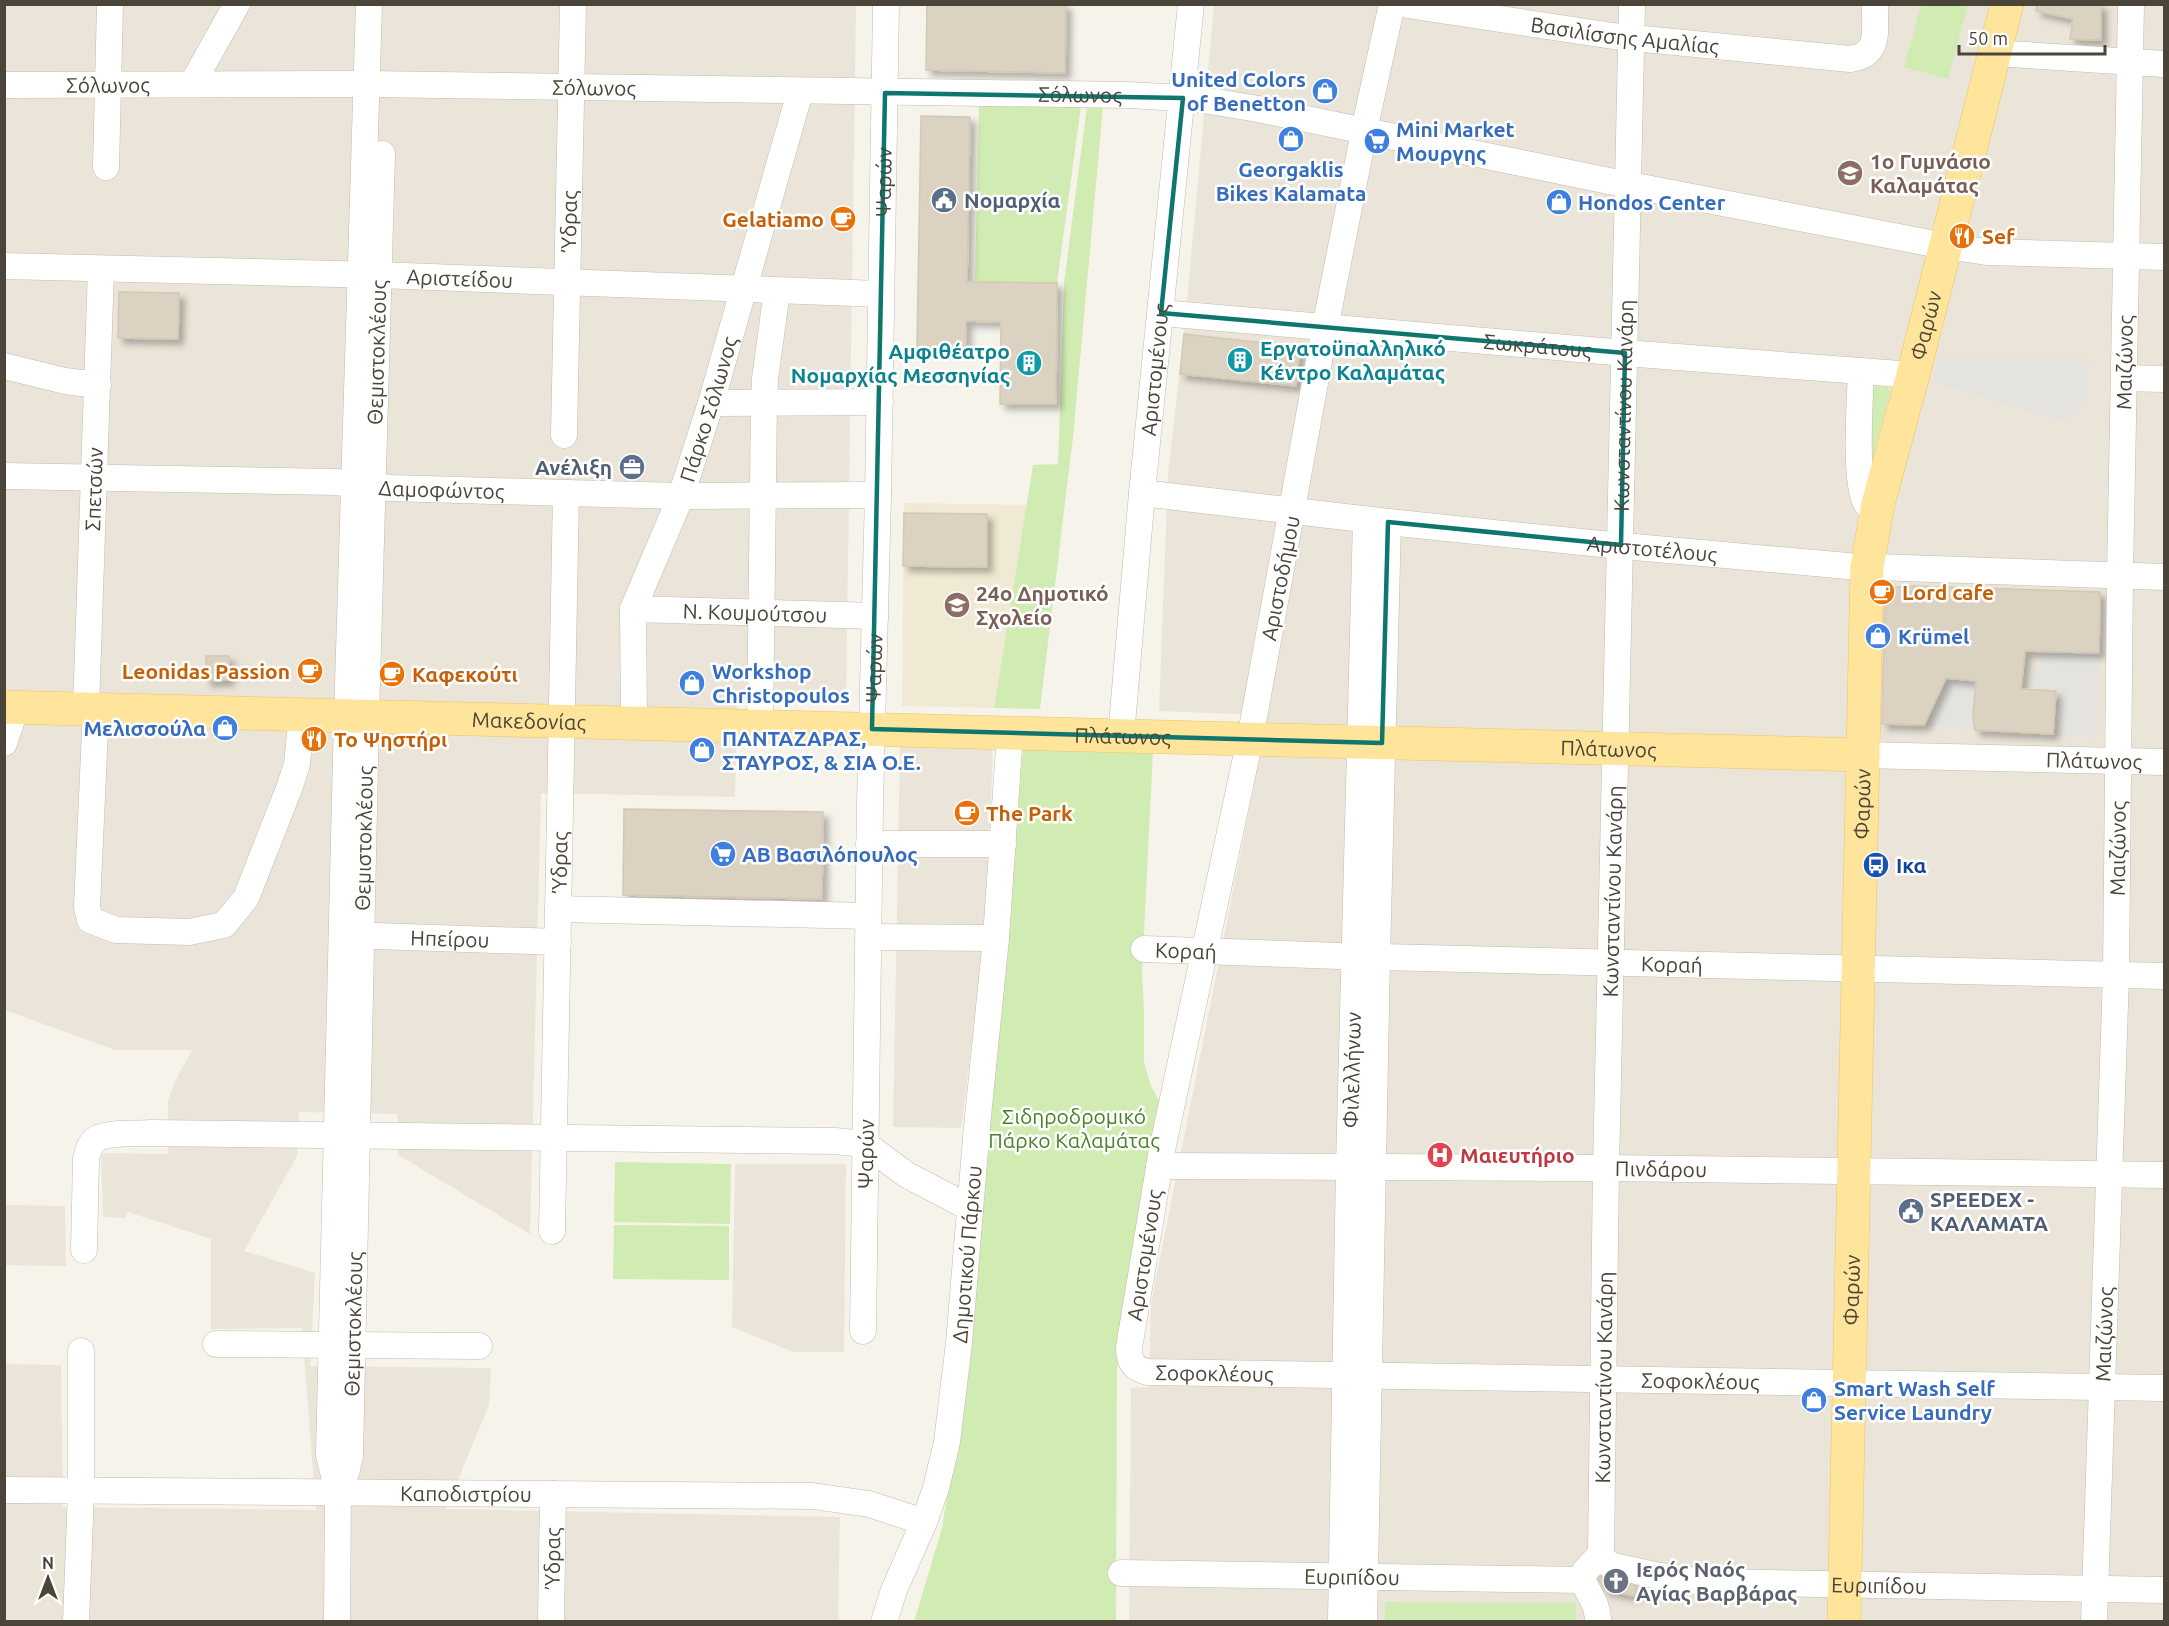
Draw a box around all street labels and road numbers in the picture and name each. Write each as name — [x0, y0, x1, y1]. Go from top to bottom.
street label: Βασιλίσσης Αμαλίας — [1529, 12, 1720, 58]
street label: Σόλωνος — [66, 73, 150, 97]
street label: Σόλωνος — [552, 75, 636, 100]
street label: Σόλωνος — [1038, 82, 1122, 107]
street label: Ψαρών — [871, 147, 896, 217]
street label: Ύδρας — [556, 190, 581, 253]
street label: Αριστείδου — [406, 264, 513, 292]
street label: Θεμιστοκλέους — [362, 279, 390, 425]
street label: Φαρών — [1905, 288, 1946, 363]
street label: Κωνσταντίνου Κανάρη — [1609, 299, 1637, 512]
street label: Αριστομένους — [1136, 302, 1173, 437]
street label: Μαιζώνος — [2111, 314, 2137, 410]
street label: Σωκράτους — [1483, 329, 1593, 362]
street label: Πάρκο Σόλωνος — [674, 333, 742, 485]
street label: Σπετσών — [80, 447, 107, 531]
street label: Δαμοφώντος — [378, 475, 505, 503]
street label: Αριστοδήμου — [1256, 513, 1304, 643]
street label: Αριστοτέλους — [1586, 531, 1718, 566]
street label: Ν. Κουμούτσου — [682, 598, 827, 627]
street label: Ψαρών — [861, 633, 886, 703]
street label: Μακεδονίας — [471, 707, 587, 734]
street label: Πλάτωνος — [1074, 723, 1171, 749]
street label: Πλάτωνος — [1560, 735, 1657, 762]
street label: Πλάτωνος — [2046, 747, 2143, 773]
street label: Θεμιστοκλέους — [350, 765, 377, 911]
street label: Φαρών — [1849, 769, 1875, 840]
street label: Κωνσταντίνου Κανάρη — [1598, 785, 1627, 998]
street label: Μαιζώνος — [2105, 800, 2130, 896]
street label: Ύδρας — [546, 831, 572, 894]
street label: Ηπείρου — [410, 925, 490, 952]
street label: Κοραή — [1155, 937, 1217, 964]
street label: Κοραή — [1641, 951, 1703, 977]
street label: Φιλελλήνων — [1338, 1012, 1365, 1129]
street label: Ψαρών — [853, 1119, 878, 1189]
street label: Πινδάρου — [1615, 1156, 1707, 1181]
street label: Δημοτικού Πάρκου — [947, 1164, 986, 1344]
street label: Αριστομένους — [1122, 1187, 1166, 1322]
street label: Θεμιστοκλέους — [339, 1251, 366, 1397]
street label: Φαρών — [1838, 1254, 1864, 1326]
street label: Κωνσταντίνου Κανάρη — [1590, 1271, 1617, 1483]
street label: Μαιζώνος — [2090, 1286, 2117, 1382]
street label: Σοφοκλέους — [1155, 1360, 1274, 1386]
street label: Σοφοκλέους — [1641, 1368, 1760, 1394]
street label: Καποδιστρίου — [400, 1481, 532, 1506]
street label: Ύδρας — [540, 1527, 564, 1590]
street label: Ευριπίδου — [1304, 1564, 1400, 1589]
street label: Ευριπίδου — [1831, 1572, 1927, 1598]

